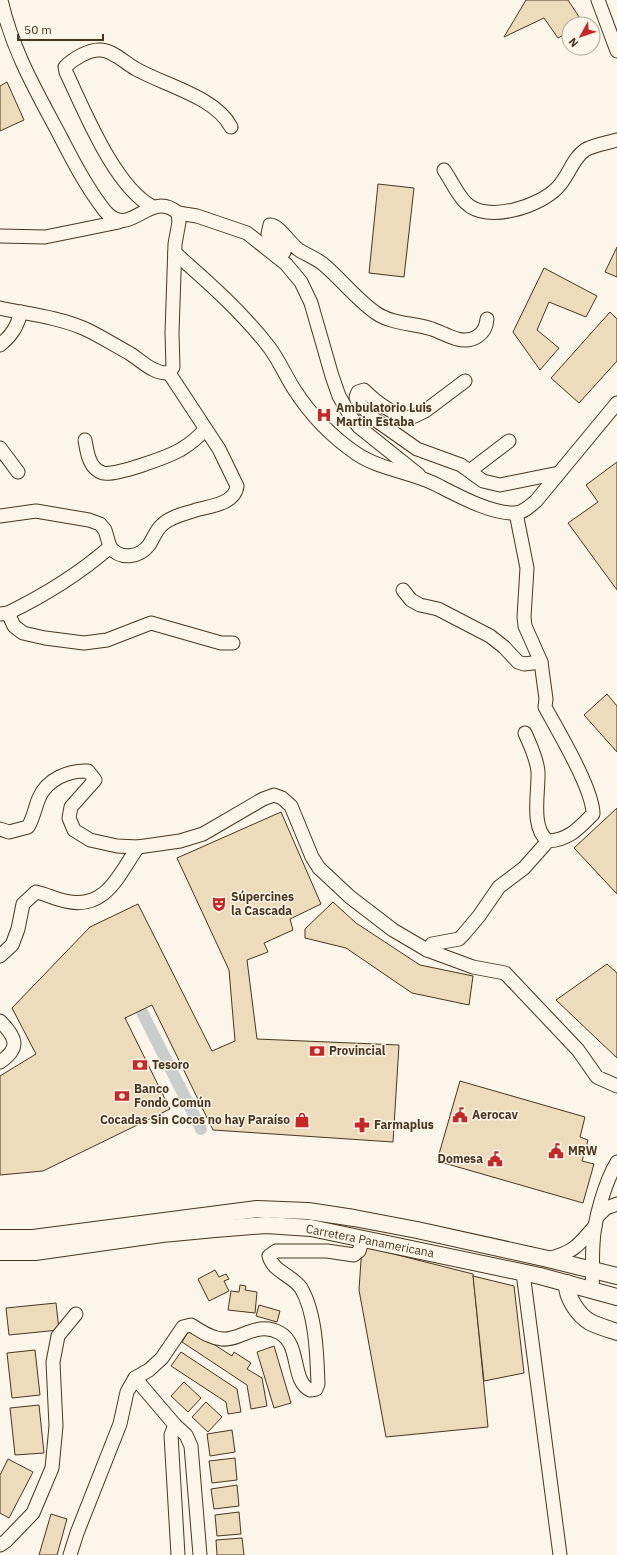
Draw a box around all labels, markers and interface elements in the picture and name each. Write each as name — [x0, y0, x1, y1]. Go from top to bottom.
scale bar — [18, 16, 103, 42]
north arrow — [561, 16, 601, 56]
text: 50 m — [24, 22, 52, 37]
text: N — [565, 35, 581, 50]
place label: Ambulatorio Luis Martin Estaba — [336, 400, 432, 429]
hospital icon: Ambulatorio Luis Martin Estaba — [315, 406, 333, 424]
place label: Súpercines la Cascada — [231, 889, 294, 918]
theatre icon: Súpercines la Cascada — [210, 895, 228, 913]
bank icon: Provincial — [308, 1042, 326, 1060]
place label: Provincial — [329, 1043, 386, 1058]
bank icon: Tesoro — [131, 1056, 149, 1074]
place label: Tesoro — [152, 1057, 190, 1072]
place label: Banco Fondo Común — [134, 1081, 211, 1110]
bank icon: Banco Fondo Común — [113, 1087, 131, 1105]
public building icon: Aerocav — [451, 1106, 469, 1124]
place label: Aerocav — [472, 1107, 518, 1122]
shop icon: Cocadas Sin Cocos no hay Paraíso — [293, 1111, 311, 1129]
place label: Cocadas Sin Cocos no hay Paraíso — [100, 1112, 290, 1127]
pharmacy icon: Farmaplus — [353, 1116, 371, 1134]
place label: Farmaplus — [374, 1117, 434, 1132]
public building icon: MRW — [547, 1142, 565, 1160]
place label: MRW — [568, 1143, 598, 1158]
public building icon: Domesa — [486, 1150, 504, 1168]
place label: Domesa — [438, 1151, 483, 1166]
street label: Carretera Panamericana — [305, 1221, 436, 1260]

